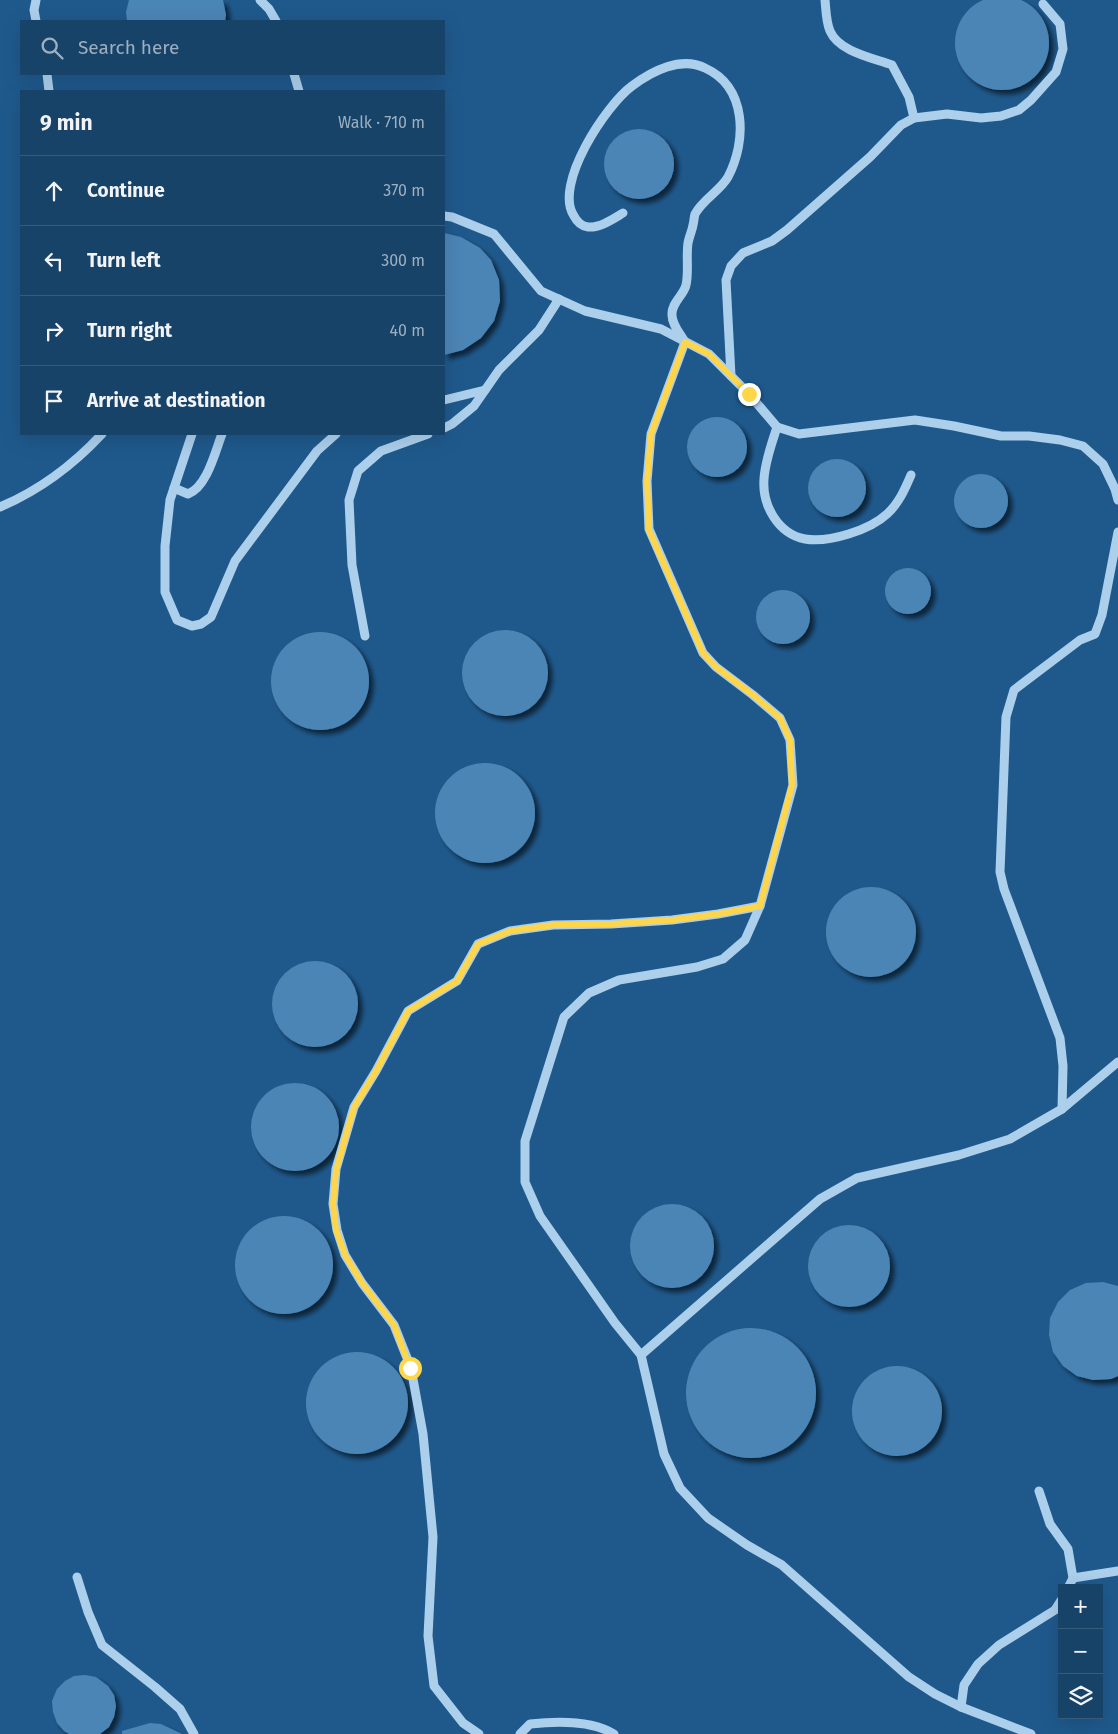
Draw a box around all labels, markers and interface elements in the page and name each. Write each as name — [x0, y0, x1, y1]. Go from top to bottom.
search box — [20, 20, 445, 75]
icon: search — [38, 34, 66, 62]
text: Search here — [78, 36, 179, 59]
text: 9 min — [40, 110, 93, 136]
text: Walk · 710 m — [338, 113, 425, 132]
icon: ahead — [40, 177, 68, 205]
text: Continue — [87, 179, 165, 202]
text: 370 m — [383, 181, 425, 200]
icon: left — [40, 247, 68, 275]
text: Turn left — [87, 249, 161, 272]
text: 300 m — [381, 251, 425, 270]
icon: right — [40, 317, 68, 345]
text: Turn right — [87, 319, 172, 342]
text: 40 m — [390, 321, 425, 340]
route end — [738, 383, 761, 406]
icon: arrive — [40, 387, 68, 415]
text: Arrive at destination — [87, 389, 266, 412]
route start — [399, 1357, 422, 1380]
map controls — [1058, 1584, 1103, 1719]
button: + — [1058, 1584, 1103, 1629]
button: − — [1058, 1629, 1103, 1674]
button: layers — [1058, 1674, 1103, 1719]

